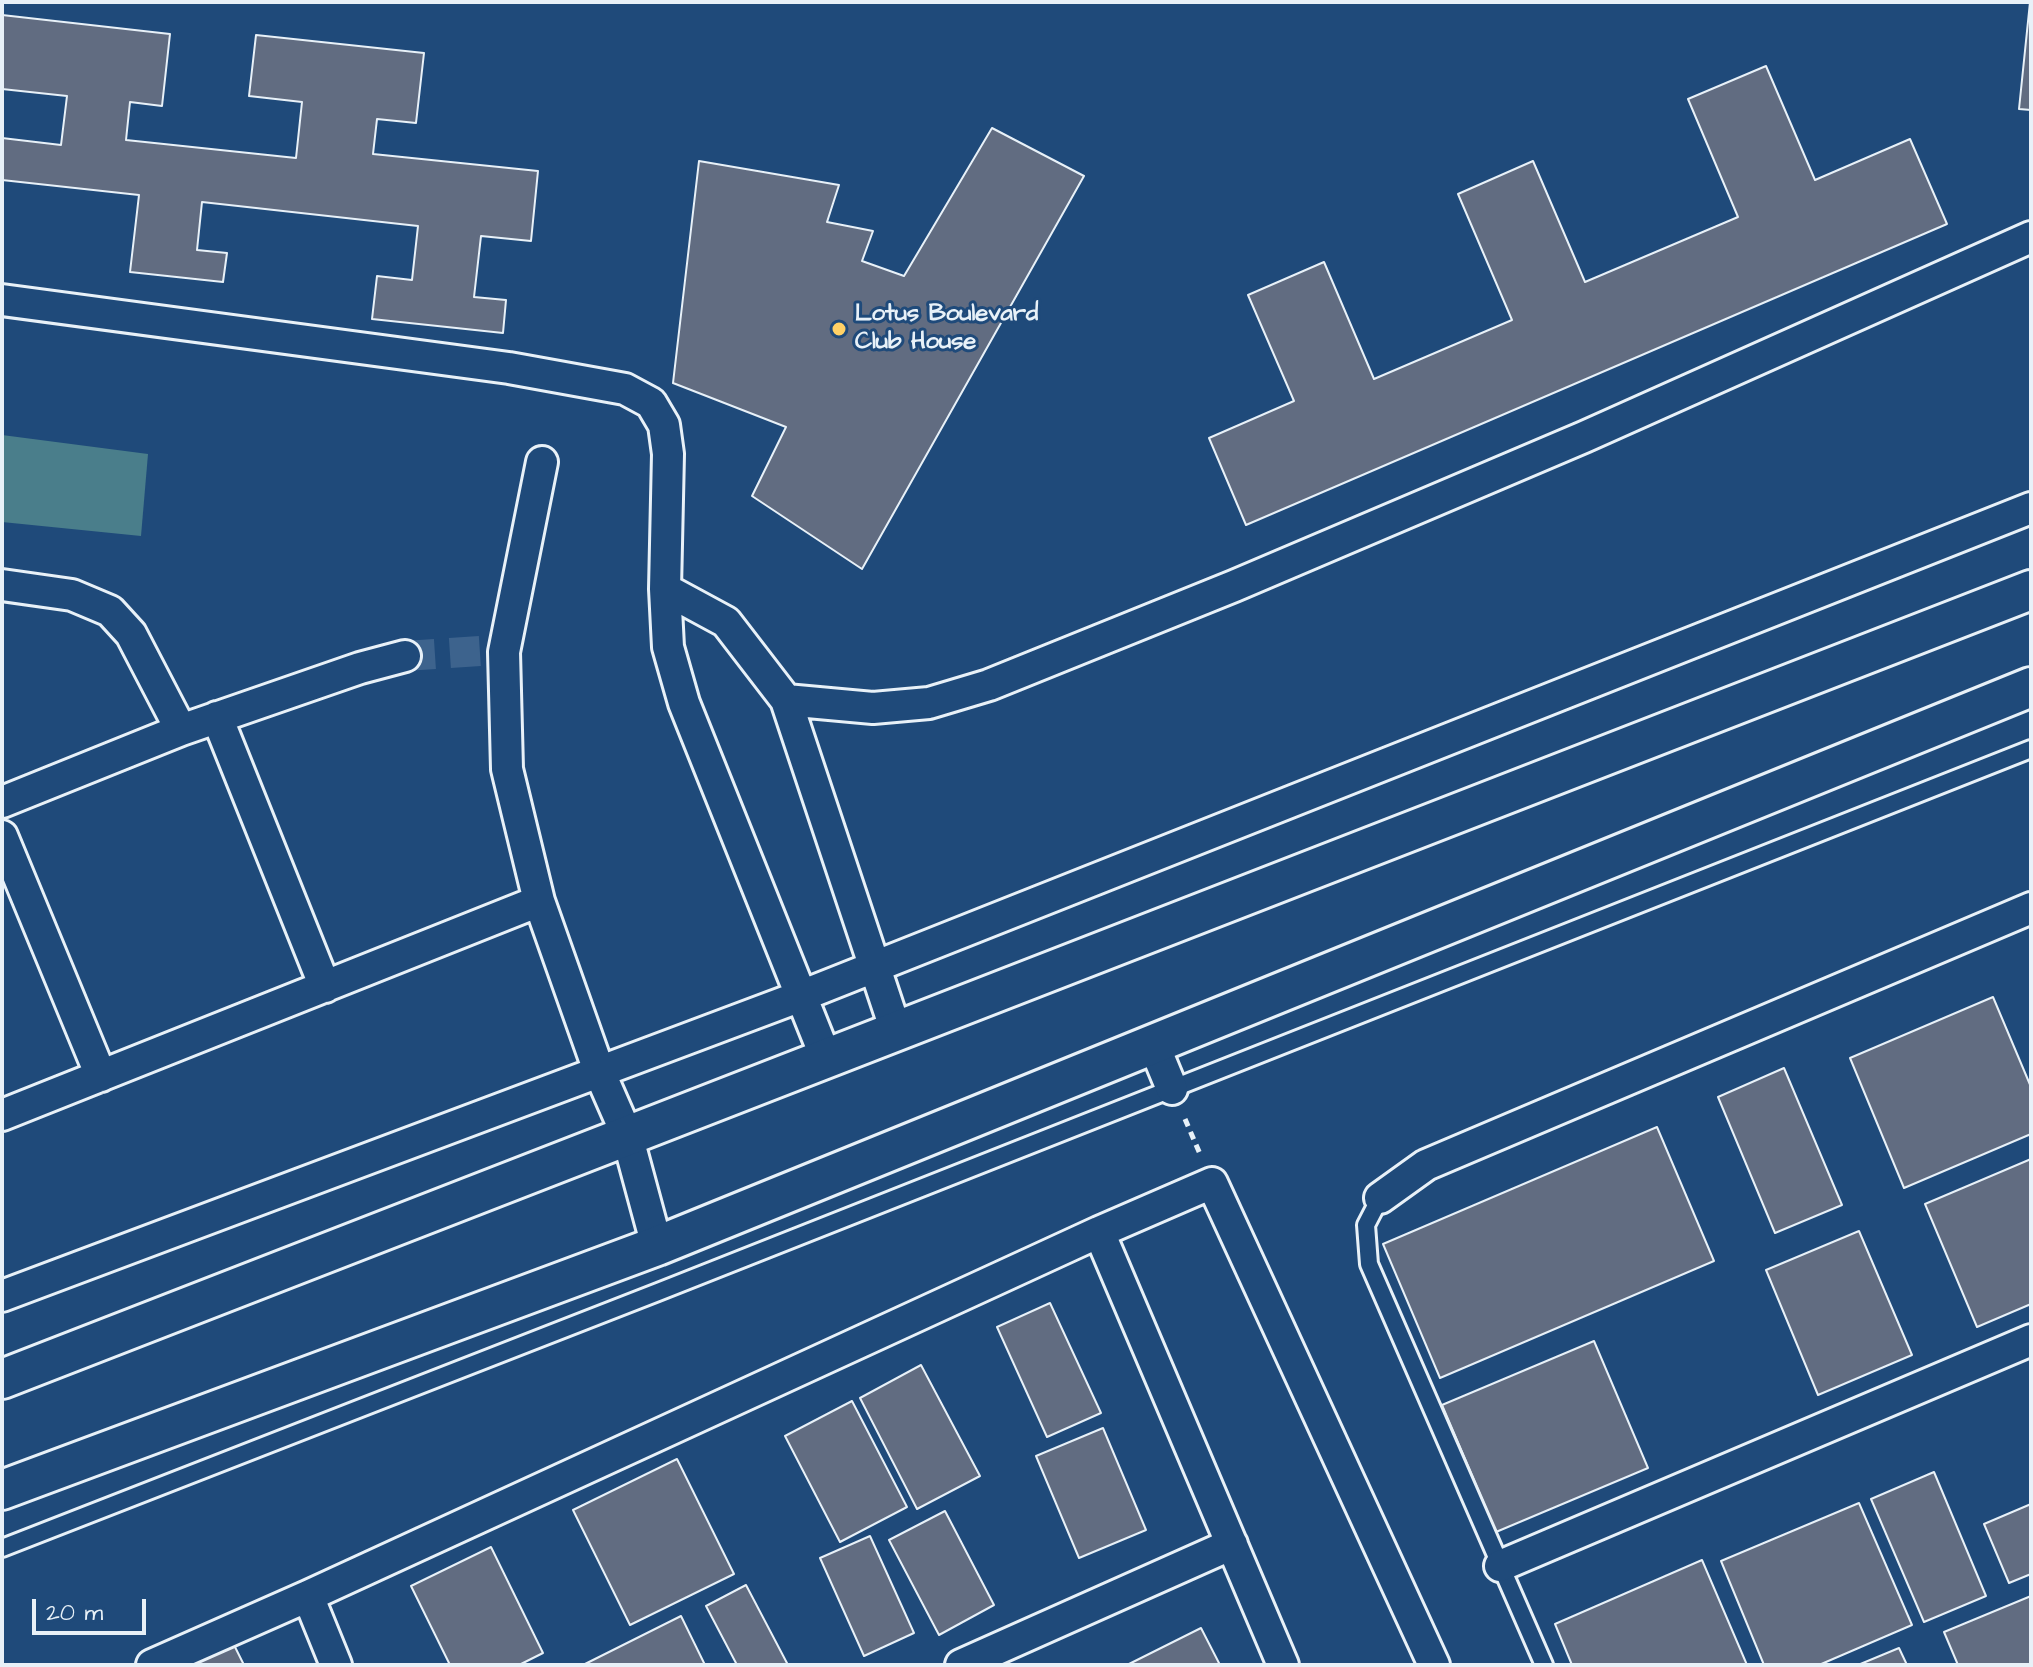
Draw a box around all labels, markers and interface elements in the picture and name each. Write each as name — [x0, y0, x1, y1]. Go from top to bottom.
place label: Lotus Boulevard Club House — [855, 301, 1038, 357]
marker: Lotus Boulevard Club House — [830, 320, 848, 338]
scale bar — [36, 1583, 150, 1633]
text: 20 m — [46, 1596, 103, 1630]

